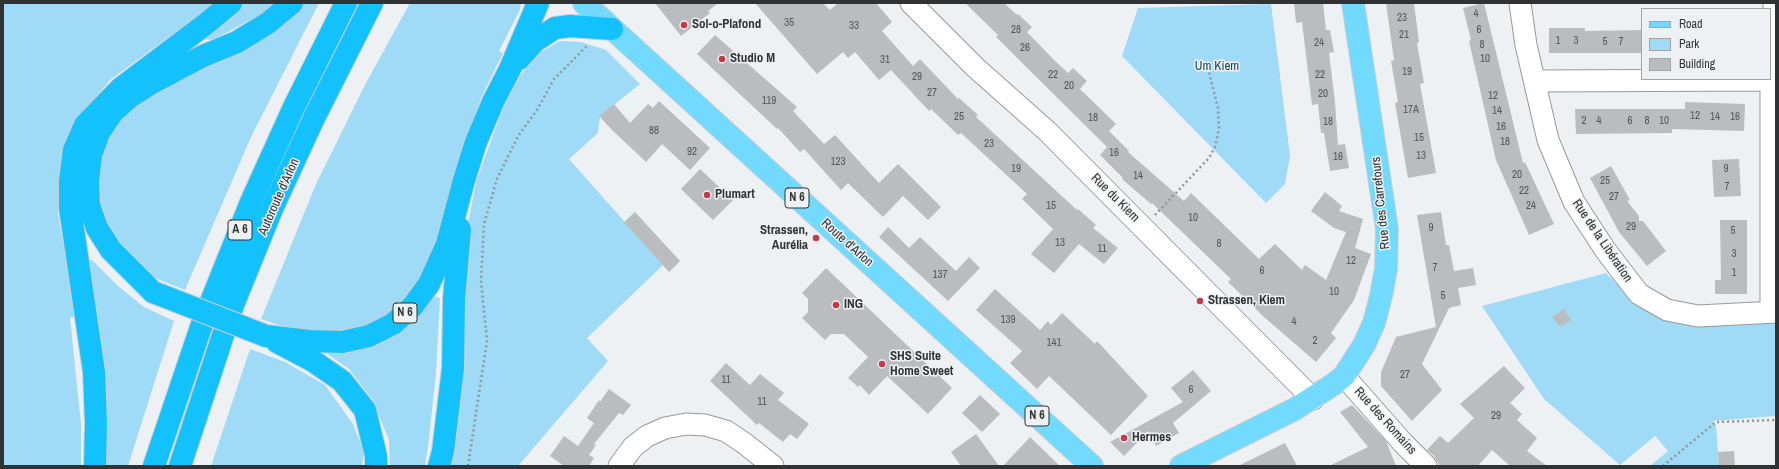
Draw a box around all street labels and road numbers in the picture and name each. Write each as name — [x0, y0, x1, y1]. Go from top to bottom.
street label: Autoroute d'Arlon — [255, 156, 303, 238]
street label: Rue des Carrefours — [1368, 156, 1394, 250]
street label: Rue du Kiem — [1087, 170, 1143, 226]
road number: N 6 — [785, 188, 809, 208]
street label: Rue de la Libération — [1569, 197, 1635, 285]
street label: Route d'Arlon — [818, 216, 876, 270]
road number: A 6 — [228, 220, 252, 240]
road number: N 6 — [393, 303, 417, 323]
street label: Rue des Romains — [1351, 384, 1419, 458]
road number: N 6 — [1025, 406, 1049, 426]

